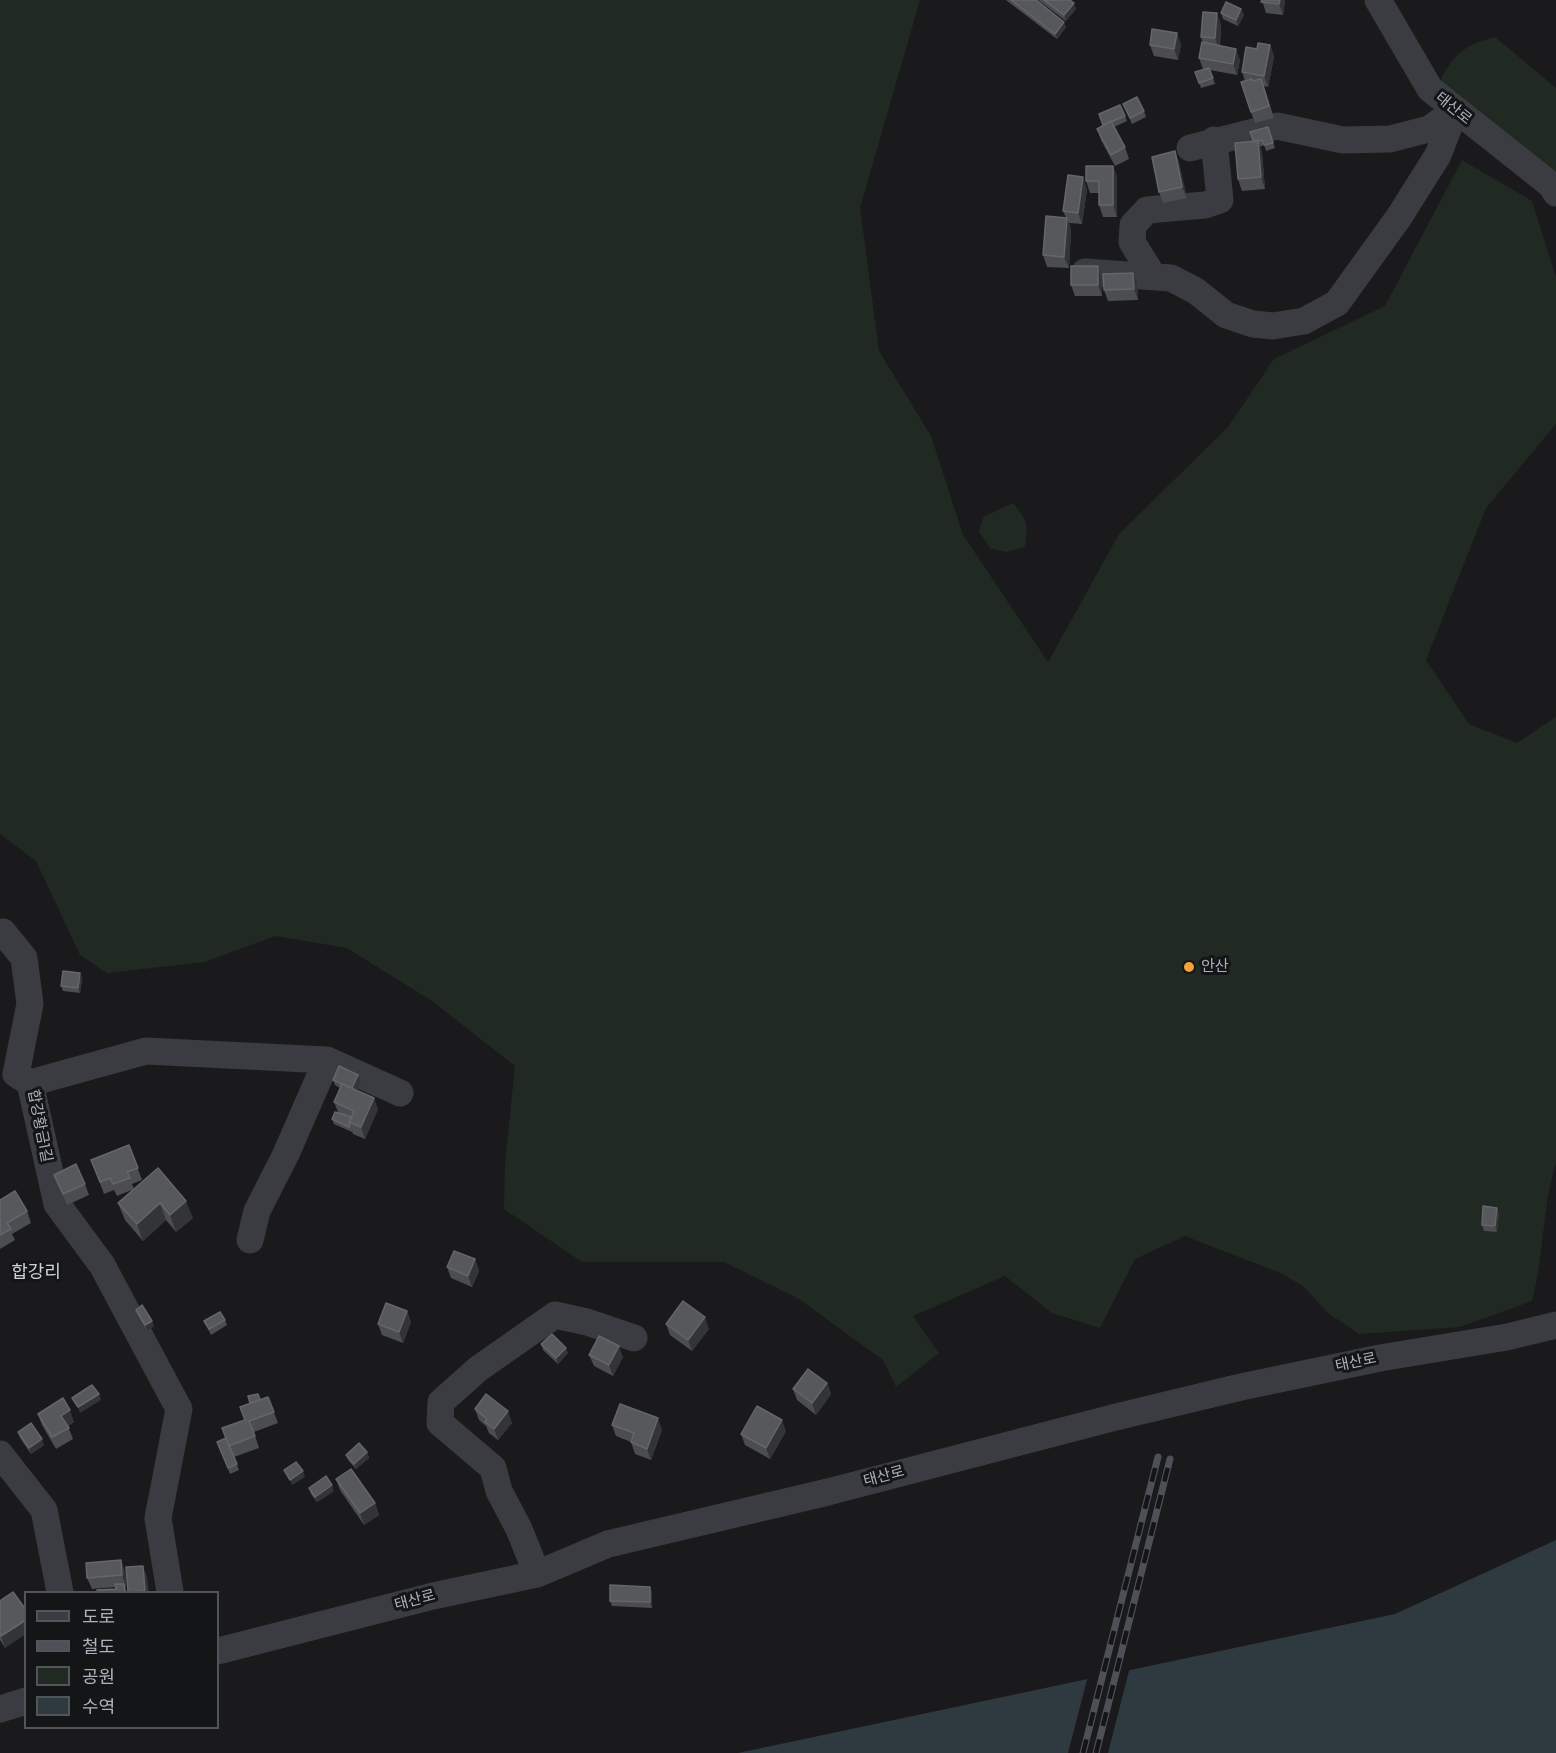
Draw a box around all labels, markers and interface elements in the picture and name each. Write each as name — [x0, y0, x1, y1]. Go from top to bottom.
street label: 태산로 — [1431, 89, 1475, 129]
place label: 안산 — [1201, 958, 1229, 976]
marker: 안산 — [1182, 960, 1196, 974]
street label: 합강황금1길 — [23, 1088, 55, 1164]
district label: 합강리 — [11, 1262, 61, 1284]
street label: 태산로 — [1334, 1350, 1378, 1376]
street label: 태산로 — [862, 1463, 906, 1491]
street label: 태산로 — [393, 1587, 437, 1615]
legend — [24, 1591, 219, 1729]
text: 도로 — [82, 1604, 115, 1629]
text: 철도 — [82, 1634, 115, 1659]
text: 공원 — [82, 1664, 115, 1689]
text: 수역 — [82, 1694, 115, 1719]

